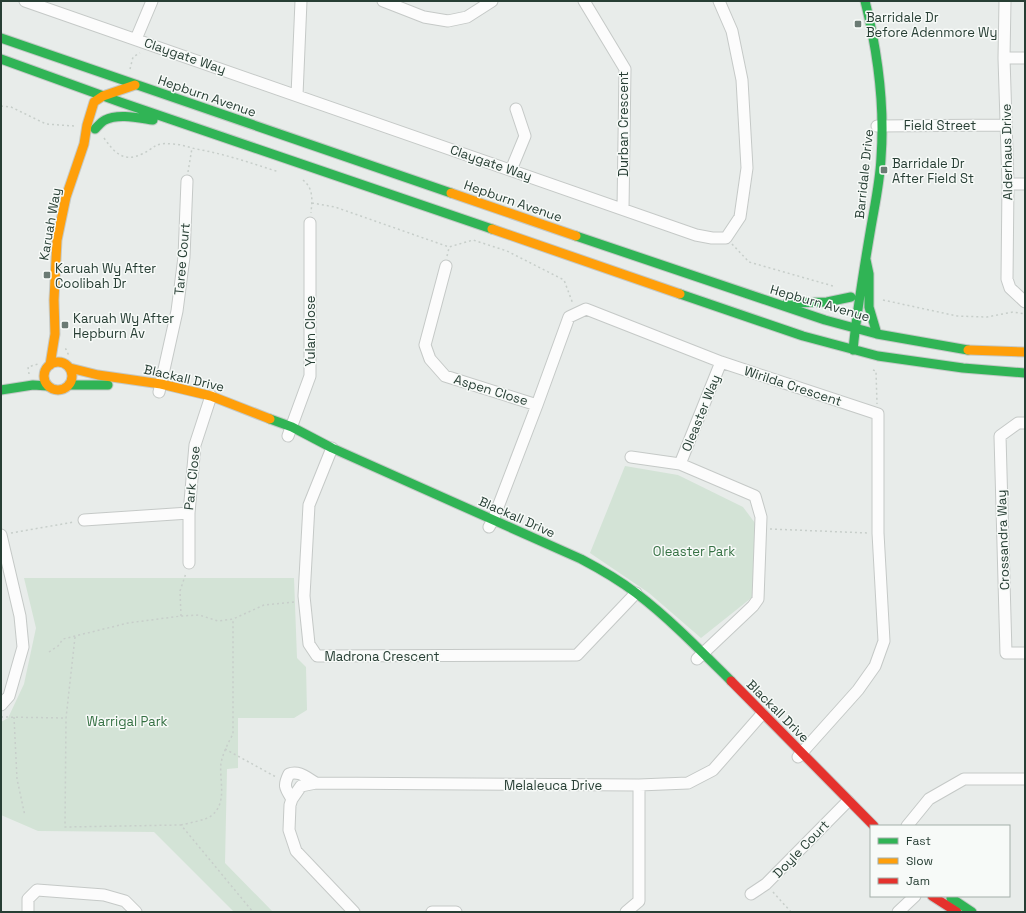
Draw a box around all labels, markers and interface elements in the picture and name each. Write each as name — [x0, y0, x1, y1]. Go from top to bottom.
place label: Barridale Dr Before Adenmore Wy — [866, 9, 997, 41]
marker: Barridale Dr Before Adenmore Wy — [853, 19, 863, 29]
street label: Claygate Way — [142, 34, 228, 78]
street label: Hepburn Avenue — [156, 71, 258, 121]
street label: Durban Crescent — [615, 71, 632, 177]
street label: Alderhaus Drive — [998, 103, 1016, 201]
street label: Field Street — [904, 117, 976, 134]
street label: Barridale Drive — [851, 128, 877, 220]
street label: Claygate Way — [448, 141, 534, 185]
place label: Barridale Dr After Field St — [892, 155, 974, 187]
marker: Barridale Dr After Field St — [879, 165, 889, 175]
street label: Hepburn Avenue — [462, 176, 564, 226]
street label: Karuah Way — [35, 186, 65, 262]
street label: Taree Court — [170, 222, 194, 296]
place label: Karuah Wy After Coolibah Dr — [55, 260, 156, 292]
marker: Karuah Wy After Coolibah Dr — [42, 270, 52, 280]
street label: Hepburn Avenue — [768, 281, 872, 325]
street label: Yulan Close — [302, 296, 319, 367]
place label: Karuah Wy After Hepburn Av — [73, 310, 174, 342]
marker: Karuah Wy After Hepburn Av — [60, 320, 70, 330]
street label: Blackall Drive — [142, 360, 226, 396]
street label: Wirilda Crescent — [742, 362, 844, 410]
street label: Aspen Close — [452, 371, 530, 409]
street label: Oleaster Way — [678, 372, 724, 454]
street label: Park Close — [180, 445, 204, 511]
street label: Crossandra Way — [993, 490, 1013, 590]
street label: Blackall Drive — [476, 493, 558, 541]
park label: Oleaster Park — [653, 543, 735, 560]
street label: Madrona Crescent — [324, 648, 440, 665]
street label: Blackall Drive — [743, 676, 813, 746]
park label: Warrigal Park — [86, 713, 168, 730]
street label: Melaleuca Drive — [504, 777, 602, 794]
street label: Doyle Court — [769, 816, 833, 882]
legend — [870, 825, 1010, 897]
text: Fast — [906, 833, 931, 849]
text: Slow — [906, 853, 933, 869]
text: Jam — [906, 873, 930, 889]

